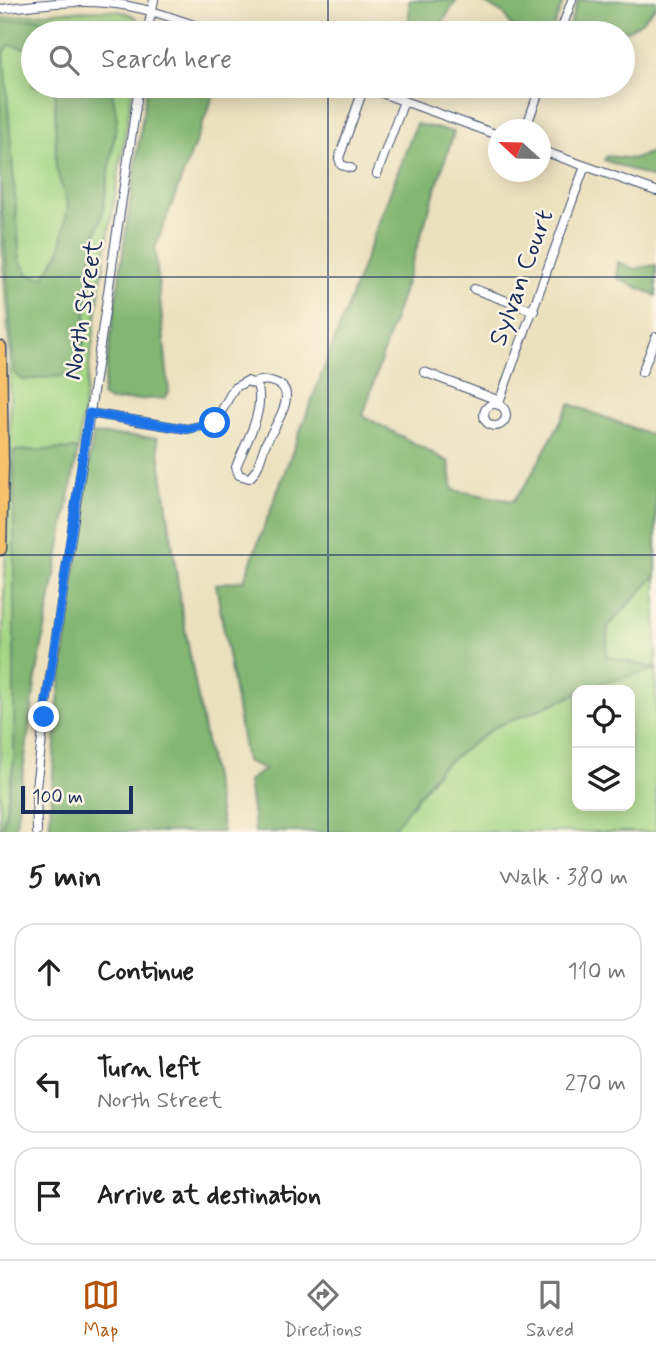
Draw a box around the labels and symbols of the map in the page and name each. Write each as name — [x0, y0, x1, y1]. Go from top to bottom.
north arrow — [488, 119, 551, 182]
street label: Sylvan Court — [482, 205, 562, 351]
street label: North Street — [56, 237, 112, 383]
route start — [199, 407, 230, 438]
route end — [28, 701, 59, 732]
scale bar — [21, 783, 133, 815]

